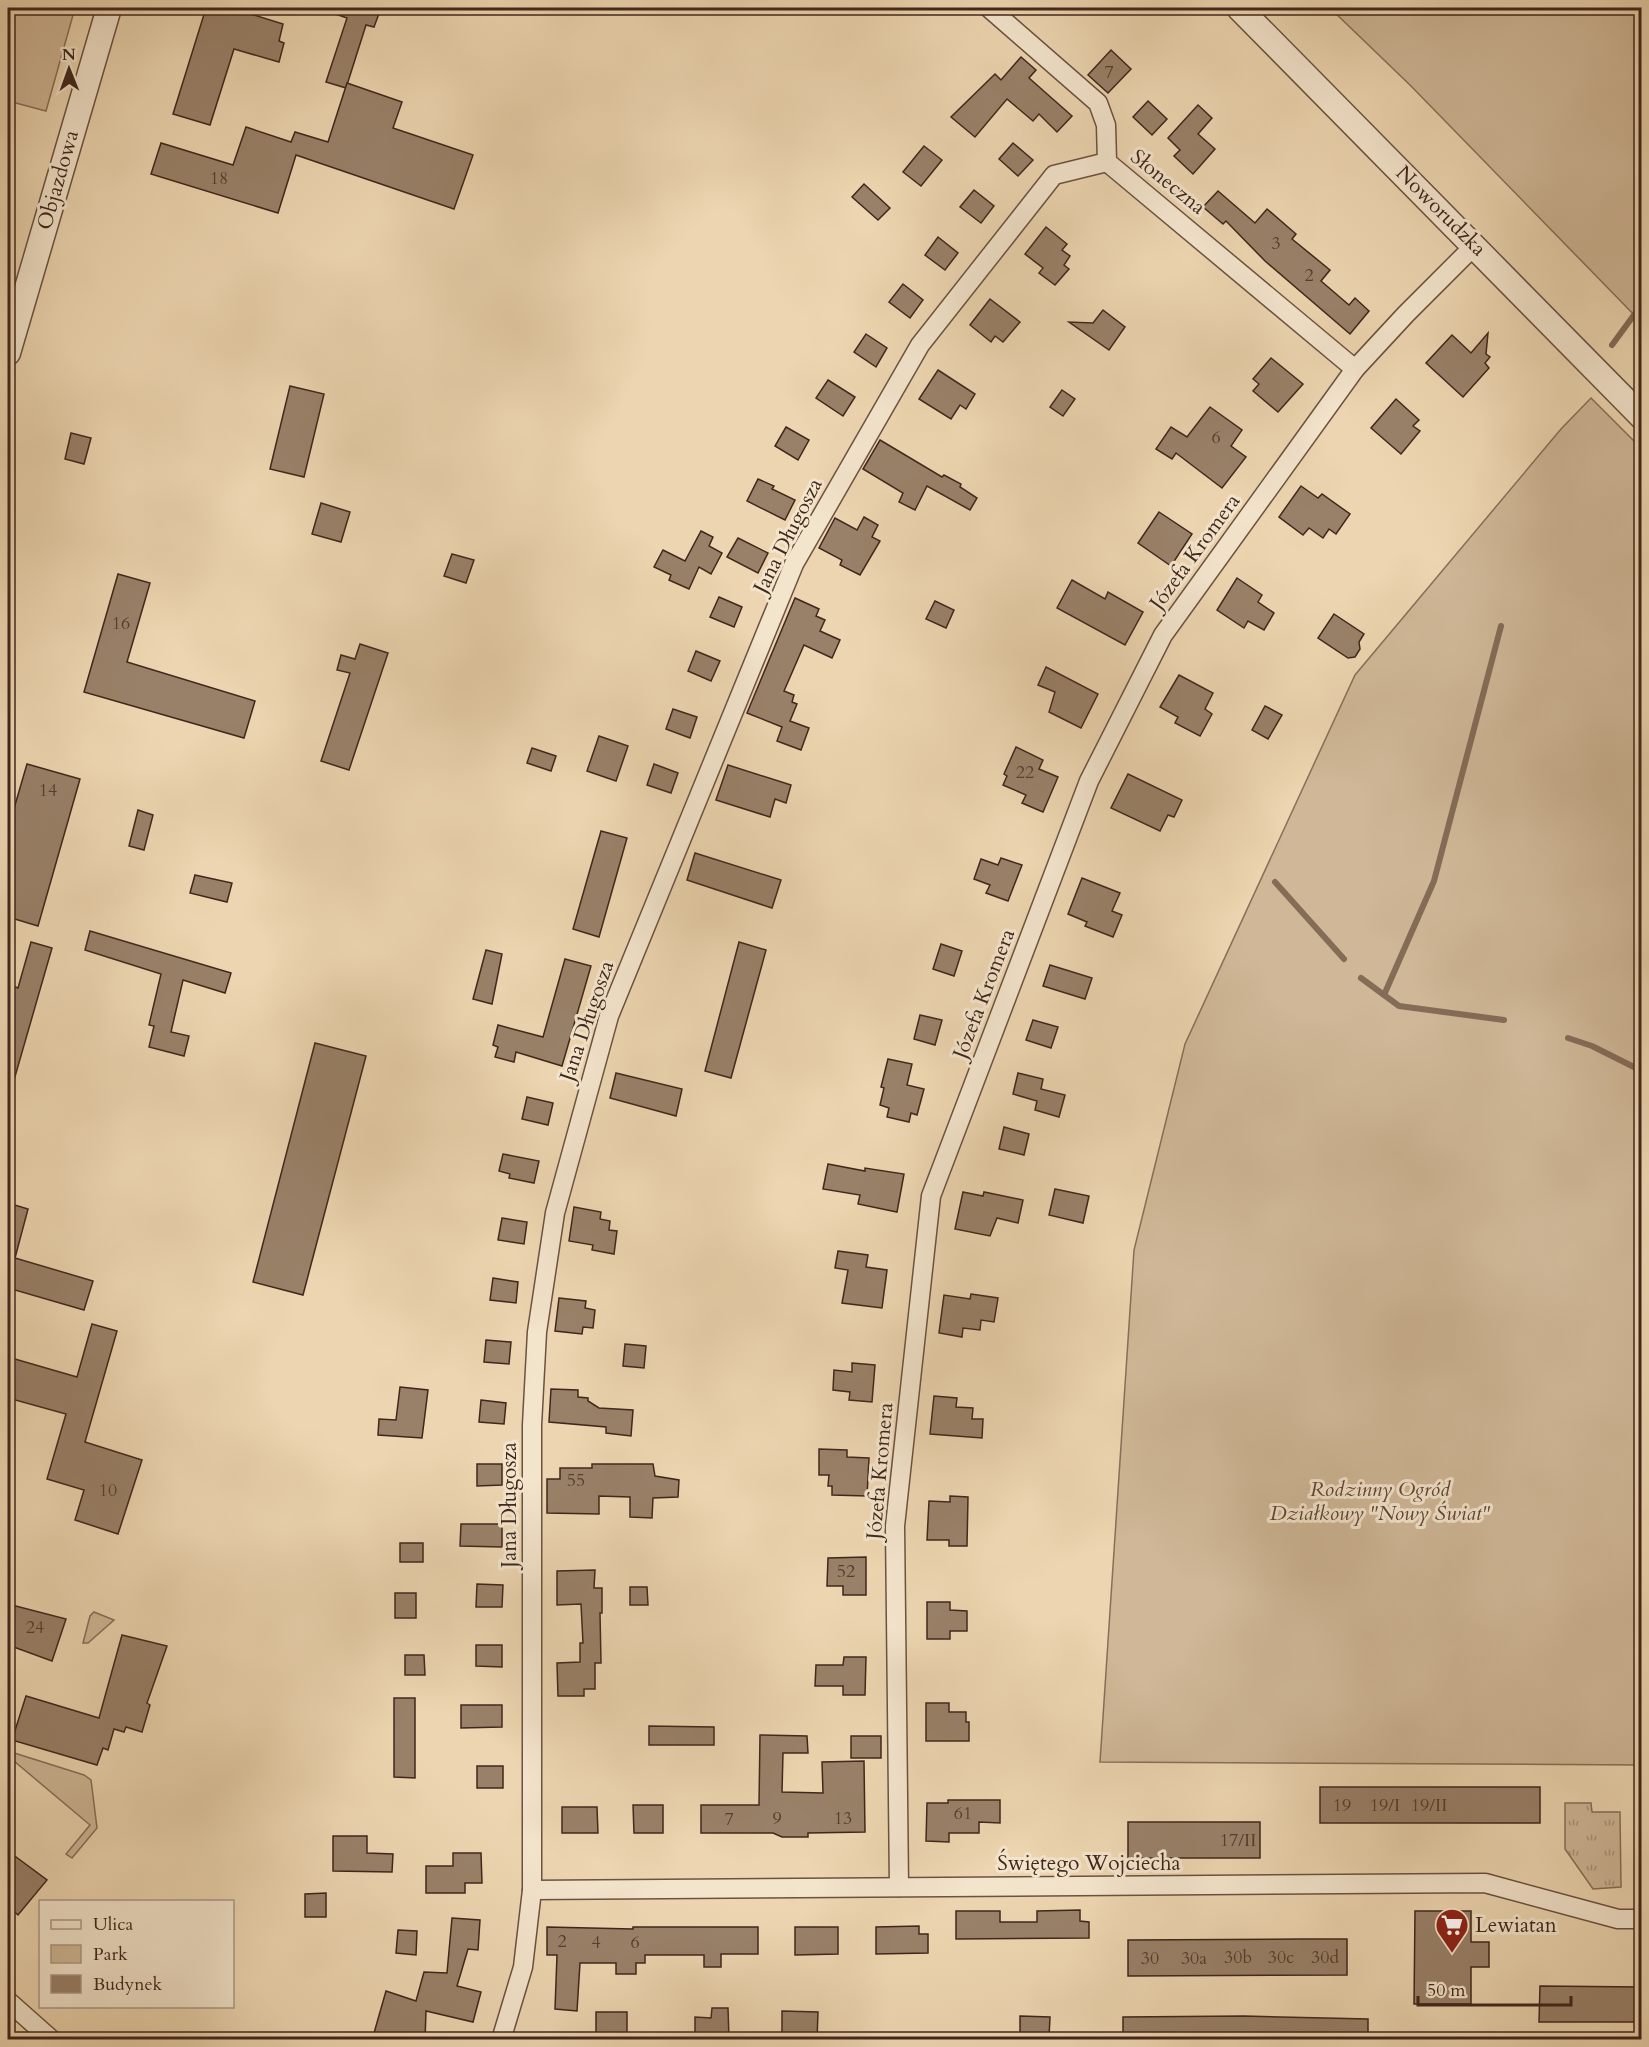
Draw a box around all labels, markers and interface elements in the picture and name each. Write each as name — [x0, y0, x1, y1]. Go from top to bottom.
north arrow — [39, 39, 99, 99]
text: N — [62, 44, 76, 66]
house number: 7 — [1104, 60, 1114, 85]
street label: Objazdowa — [30, 127, 86, 233]
street label: Słoneczna — [1124, 143, 1212, 221]
street label: Noworudzka — [1389, 159, 1493, 263]
house number: 18 — [210, 166, 228, 191]
house number: 3 — [1271, 231, 1281, 256]
house number: 2 — [1304, 263, 1314, 288]
house number: 6 — [1211, 425, 1221, 450]
street label: Jana Długosza — [745, 473, 829, 601]
street label: Józefa Kromera — [1141, 488, 1247, 618]
house number: 16 — [112, 611, 130, 636]
house number: 22 — [1016, 760, 1034, 785]
house number: 14 — [39, 778, 57, 803]
street label: Józefa Kromera — [945, 925, 1022, 1066]
street label: Jana Długosza — [552, 957, 621, 1088]
street label: Józefa Kromera — [859, 1401, 900, 1544]
street label: Jana Długosza — [495, 1442, 524, 1571]
house number: 55 — [567, 1468, 585, 1493]
park label: Rodzinny Ogród Działkowy "Nowy Świat" — [1270, 1475, 1491, 1528]
house number: 10 — [99, 1478, 117, 1503]
house number: 52 — [837, 1559, 855, 1584]
house number: 24 — [26, 1615, 44, 1640]
house number: 19 — [1333, 1793, 1351, 1818]
house number: 19/I — [1370, 1793, 1400, 1818]
house number: 19/II — [1411, 1793, 1447, 1818]
house number: 61 — [954, 1801, 972, 1826]
house number: 9 — [772, 1806, 782, 1831]
house number: 13 — [834, 1806, 852, 1831]
house number: 7 — [724, 1807, 734, 1832]
house number: 17/II — [1220, 1828, 1256, 1853]
street label: Świętego Wojciecha — [997, 1848, 1181, 1878]
legend — [39, 1900, 234, 2008]
supermarket icon: Lewiatan — [1434, 1907, 1470, 1954]
place label: Lewiatan — [1475, 1911, 1557, 1940]
text: Ulica — [93, 1912, 134, 1937]
house number: 2 — [557, 1929, 567, 1954]
house number: 4 — [591, 1930, 601, 1955]
house number: 6 — [630, 1930, 640, 1955]
text: Park — [93, 1942, 128, 1967]
house number: 30b — [1224, 1945, 1252, 1970]
house number: 30c — [1268, 1945, 1294, 1970]
house number: 30d — [1311, 1945, 1339, 1970]
house number: 30 — [1141, 1946, 1159, 1971]
house number: 30a — [1181, 1946, 1207, 1971]
scale bar — [1418, 1969, 1571, 2007]
text: Budynek — [93, 1972, 163, 1997]
text: 50 m — [1427, 1978, 1466, 2003]

